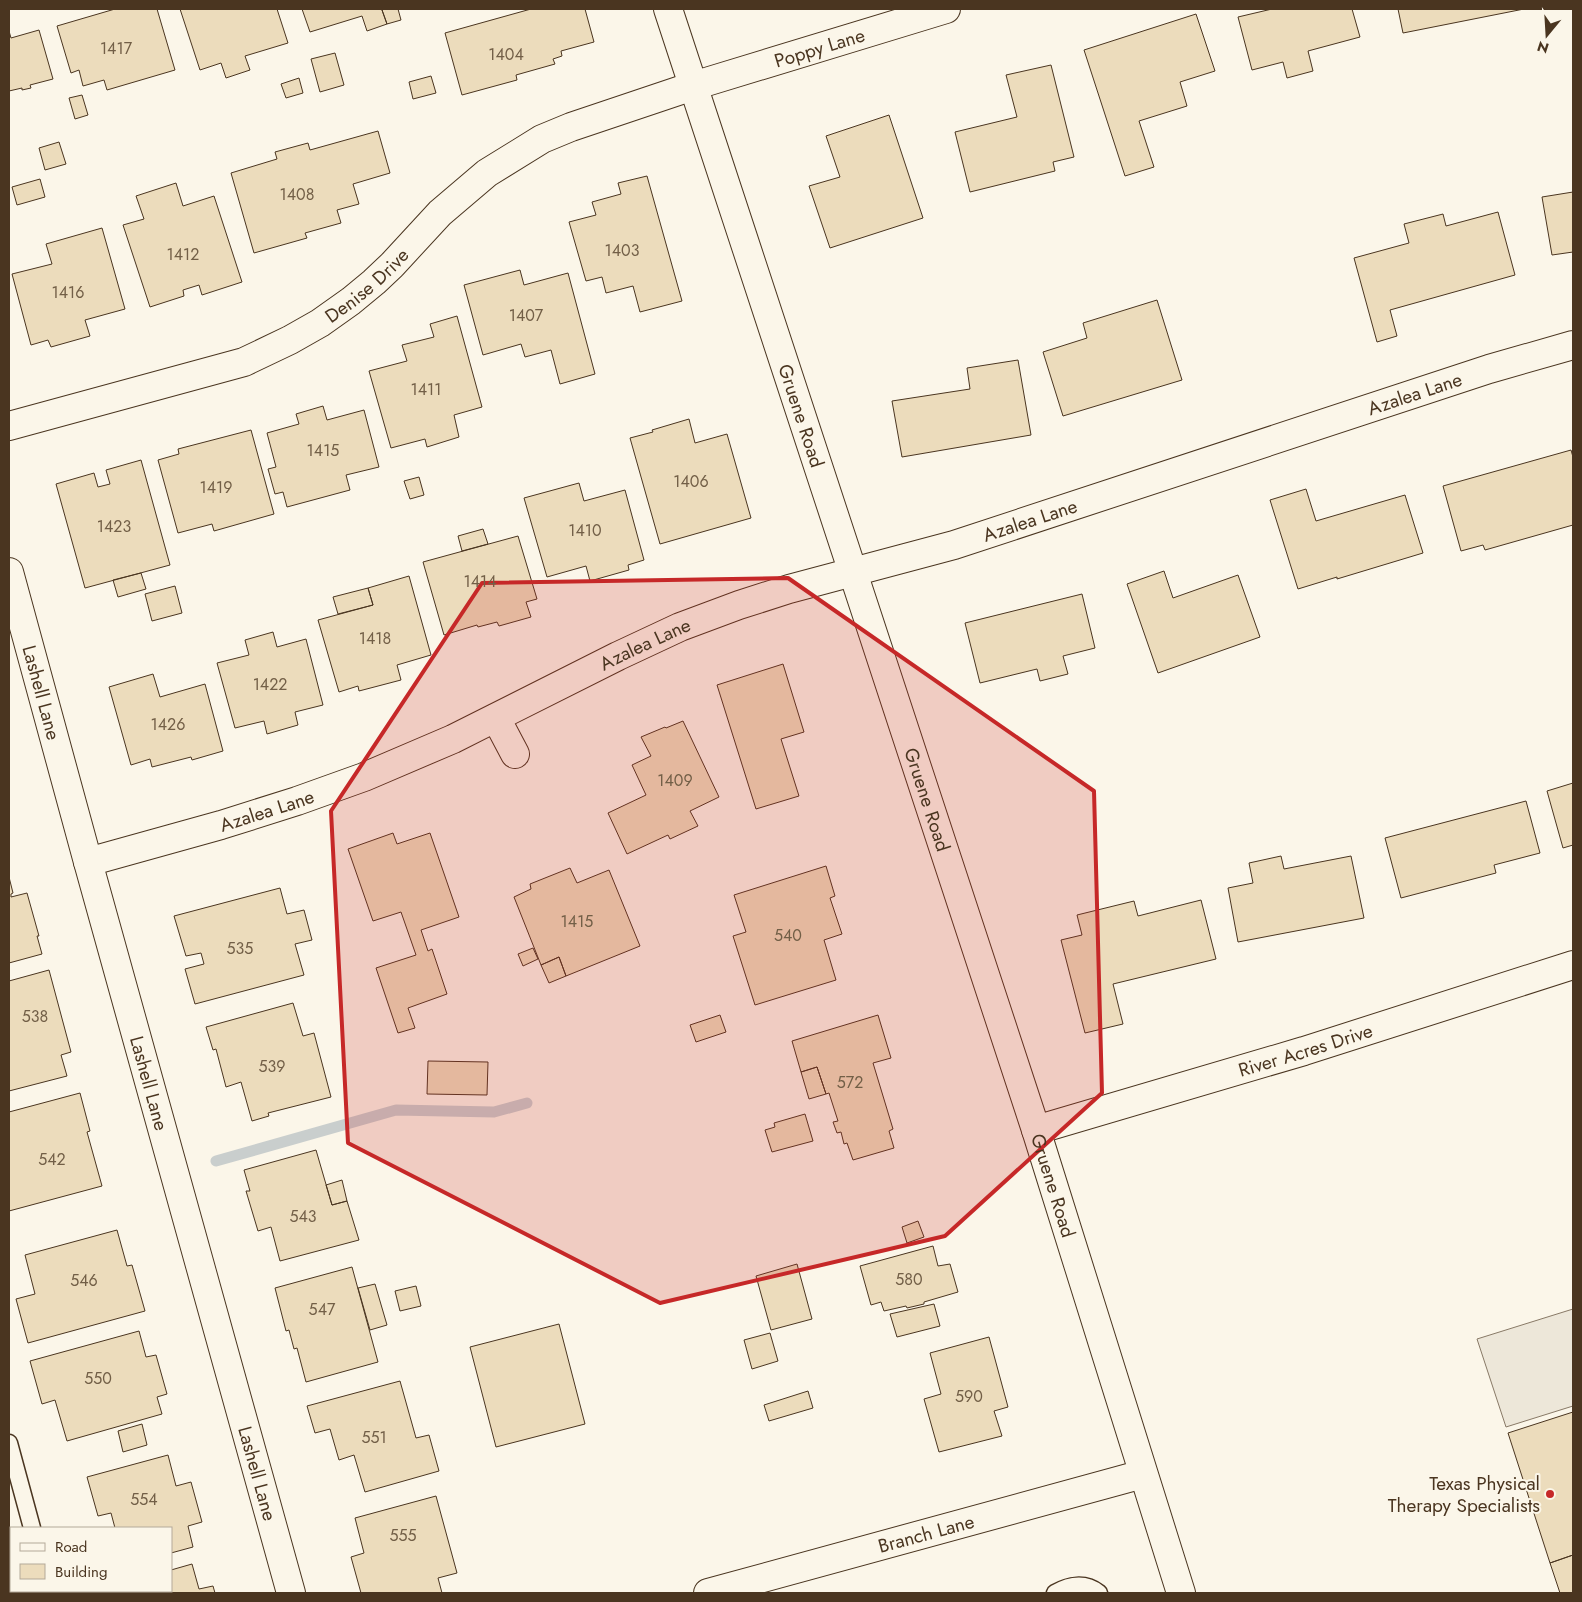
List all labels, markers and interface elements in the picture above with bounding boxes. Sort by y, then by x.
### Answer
north arrow [1522,10,1572,60]
street label: Poppy Lane [771,21,868,74]
text: N [1535,36,1551,59]
house number: 1417 [100,37,133,60]
house number: 1404 [488,43,524,66]
house number: 1408 [280,183,314,206]
house number: 1403 [605,239,640,262]
street label: Denise Drive [319,242,415,329]
house number: 1412 [167,243,199,266]
house number: 1416 [52,281,84,304]
house number: 1407 [509,304,544,327]
street label: Gruene Road [772,360,831,471]
street label: Azalea Lane [1364,365,1466,422]
house number: 1411 [411,378,441,401]
house number: 1415 [307,439,339,462]
house number: 1406 [673,470,709,493]
house number: 1419 [200,476,232,499]
street label: Azalea Lane [979,492,1081,548]
house number: 1423 [97,515,131,538]
house number: 1410 [568,519,602,542]
house number: 1414 [463,570,497,593]
street label: Azalea Lane [595,611,694,677]
house number: 1418 [359,627,391,650]
street label: Lashell Lane [16,642,68,743]
house number: 1422 [253,673,287,696]
house number: 1426 [151,713,185,736]
street label: Gruene Road [898,744,957,855]
house number: 1409 [657,769,693,792]
street label: Azalea Lane [216,782,318,838]
house number: 1415 [561,910,593,933]
house number: 540 [774,924,802,947]
house number: 535 [227,937,253,960]
house number: 538 [22,1005,48,1028]
street label: River Acres Drive [1235,1016,1376,1083]
street label: Lashell Lane [123,1033,175,1134]
house number: 539 [259,1055,285,1078]
house number: 572 [837,1071,863,1094]
street label: Gruene Road [1024,1130,1082,1241]
house number: 542 [38,1148,66,1171]
house number: 543 [289,1205,317,1228]
house number: 580 [895,1268,923,1291]
house number: 546 [70,1269,98,1292]
house number: 547 [309,1298,336,1321]
house number: 550 [84,1367,112,1390]
house number: 590 [955,1385,983,1408]
street label: Lashell Lane [232,1423,284,1524]
house number: 551 [361,1426,387,1449]
place label: Texas Physical Therapy Specialists [1388,1470,1540,1519]
house number: 554 [130,1488,158,1511]
marker: Texas Physical Therapy Specialists [1544,1488,1556,1500]
street label: Branch Lane [875,1507,977,1559]
house number: 555 [389,1524,417,1547]
legend [10,1527,172,1592]
text: Road [55,1536,87,1558]
text: Building [55,1561,107,1583]

